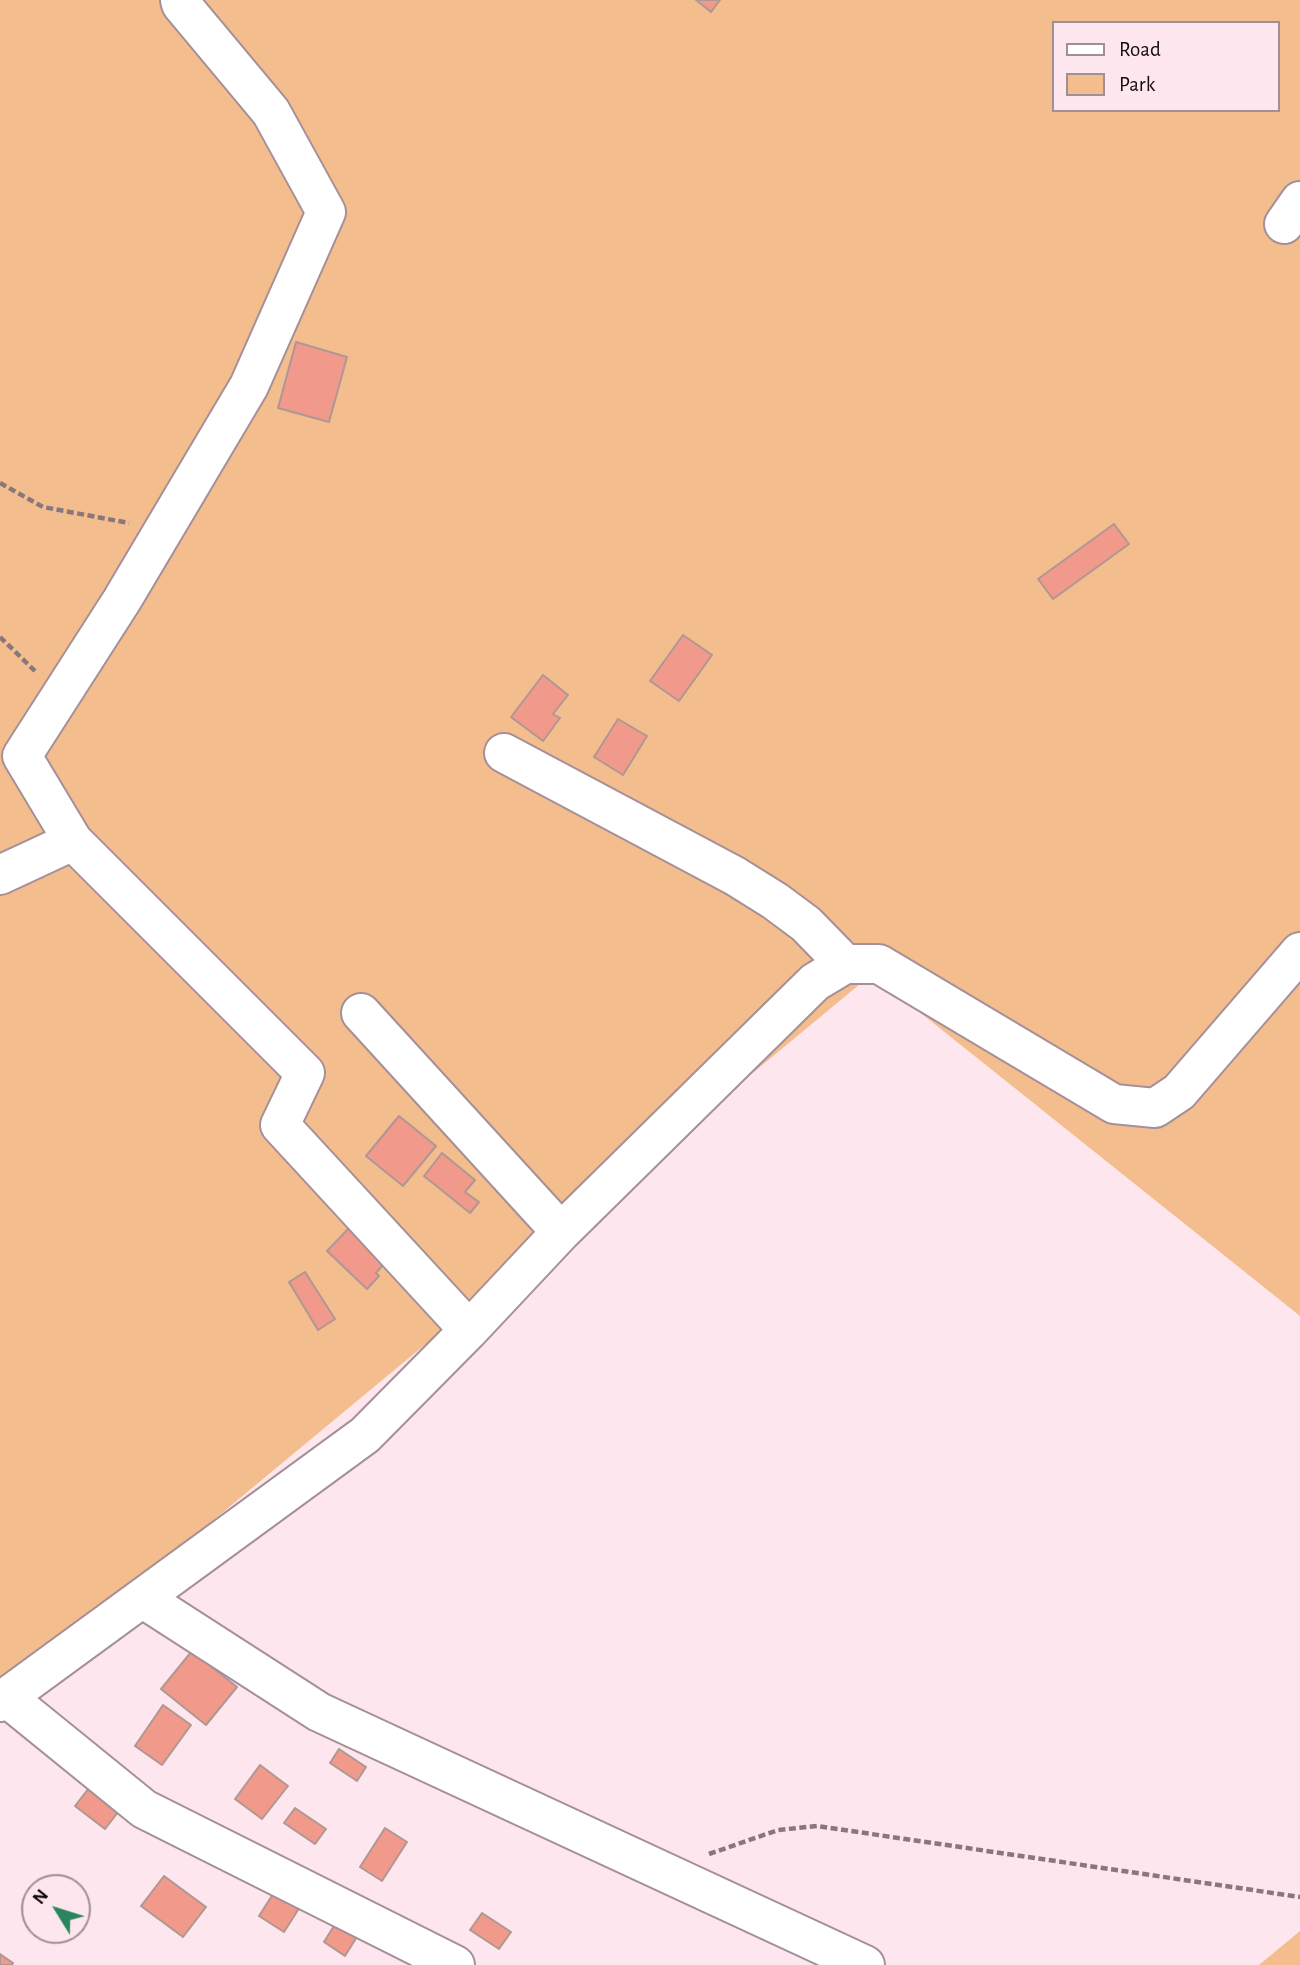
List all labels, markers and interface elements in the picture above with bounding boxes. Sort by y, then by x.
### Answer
legend [1052,21,1279,112]
text: Road [1119,39,1161,60]
text: Park [1119,74,1155,95]
north arrow [21,1874,91,1944]
text: N [29,1886,52,1908]

